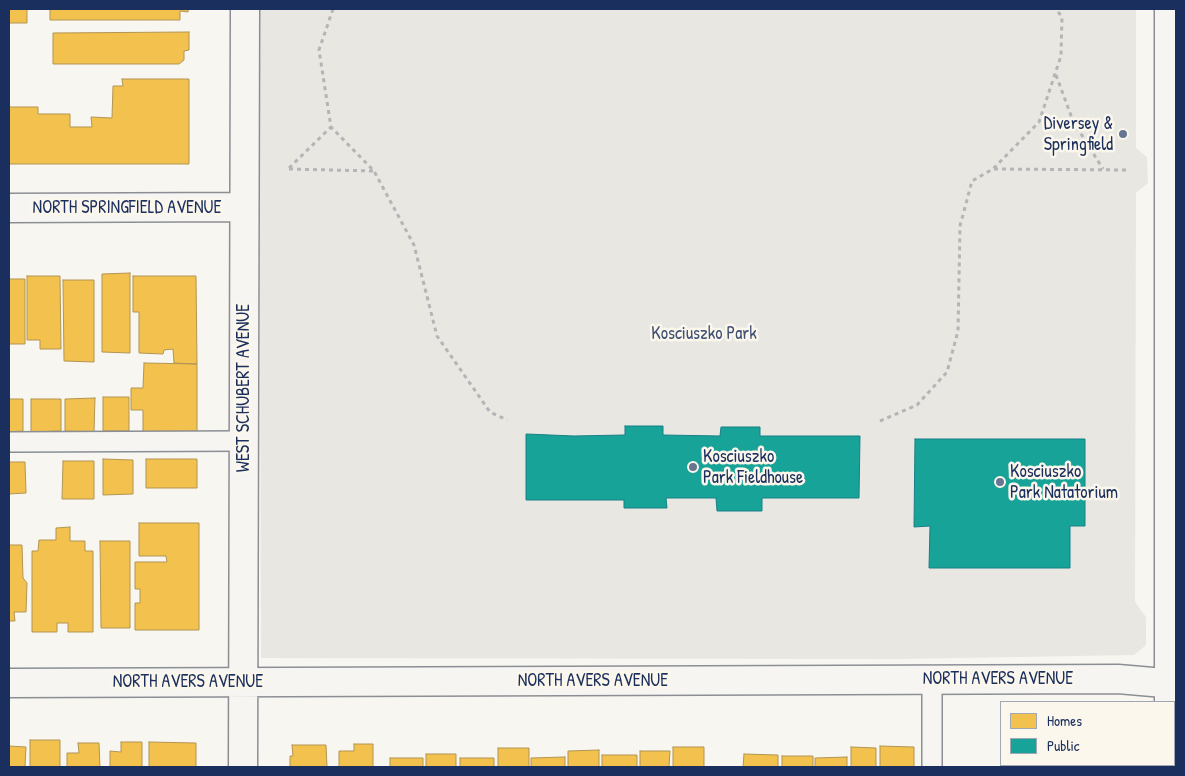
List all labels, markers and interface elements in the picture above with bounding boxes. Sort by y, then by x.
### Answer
place label: Diversey & Springfield [1044,113,1113,156]
marker: Diversey & Springfield [1117,128,1129,140]
street label: NORTH SPRINGFIELD AVENUE [33,197,221,219]
street label: WEST SCHUBERT AVENUE [233,304,255,472]
park label: Kosciuszko Park [651,323,757,345]
place label: Kosciuszko Park Fieldhouse [703,446,803,488]
marker: Kosciuszko Park Fieldhouse [687,461,699,473]
place label: Kosciuszko Park Natatorium [1010,461,1118,504]
marker: Kosciuszko Park Natatorium [994,476,1006,488]
street label: NORTH AVERS AVENUE [923,668,1073,690]
street label: NORTH AVERS AVENUE [518,670,668,692]
street label: NORTH AVERS AVENUE [113,671,263,693]
legend [1000,701,1175,766]
text: Homes [1047,710,1082,731]
text: Public [1047,735,1080,756]

